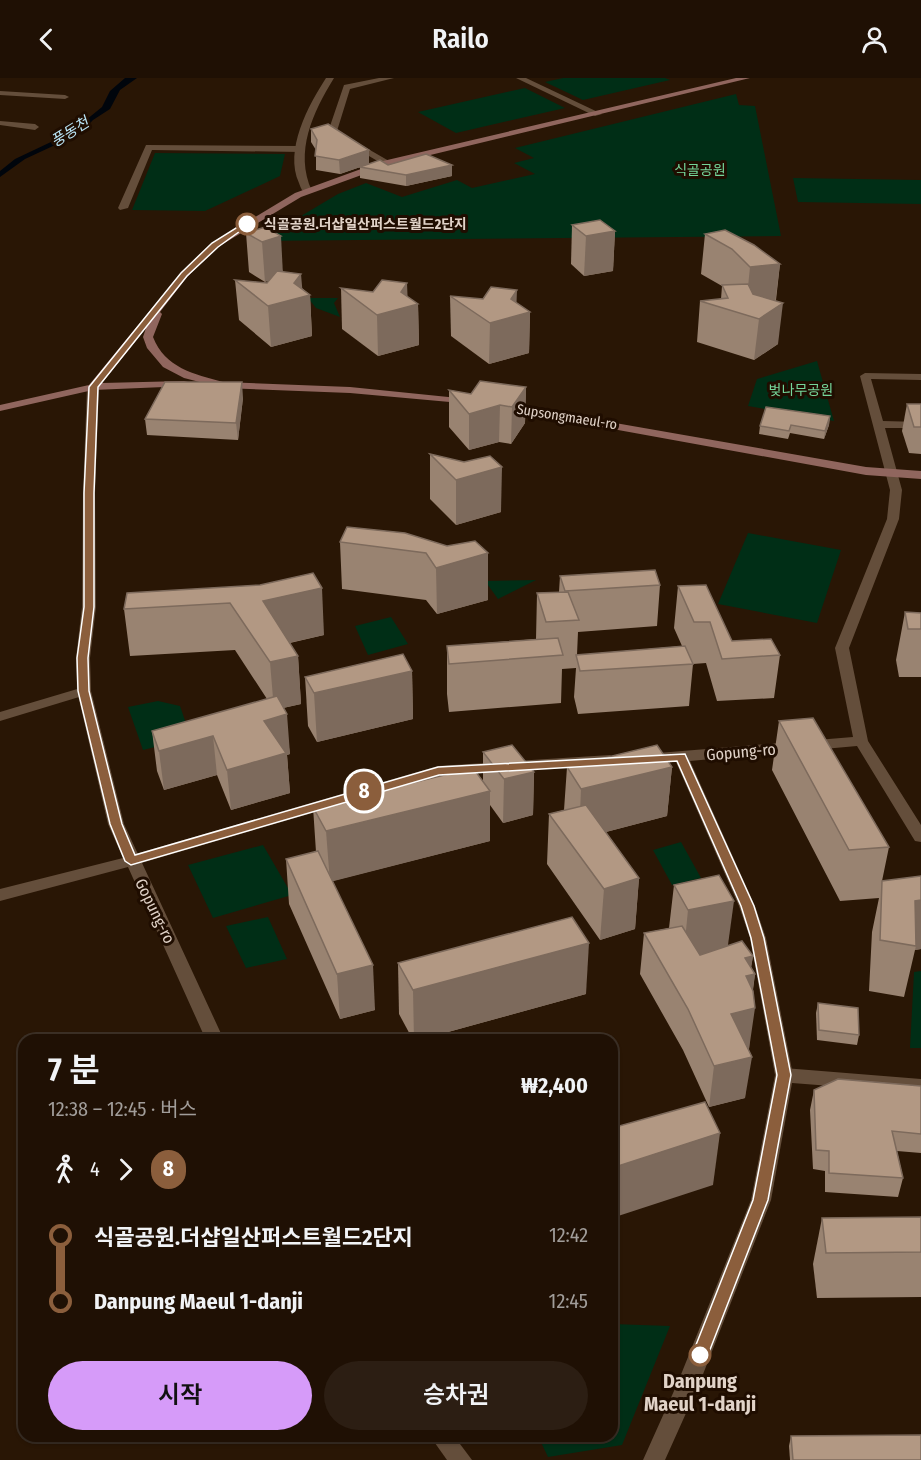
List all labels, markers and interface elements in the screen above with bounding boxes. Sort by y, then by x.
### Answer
icon: back [30,23,63,56]
text: Railo [432,23,489,55]
icon: person [858,23,891,56]
water label: 풍동천 [48,112,94,151]
park label: 식골공원 [674,162,726,179]
marker: 식골공원.더샵일산퍼스트월드2단지 [236,213,258,235]
place label: 식골공원.더샵일산퍼스트월드2단지 [264,216,467,233]
park label: 벚나무공원 [769,382,833,399]
street label: Supsongmaeul-ro [516,401,618,433]
street label: Gopung-ro [705,739,777,765]
line badge: 8 [344,772,383,810]
text: 8 [358,778,370,804]
street label: Gopung-ro [131,876,179,946]
text: 7 분 [48,1050,99,1090]
text: ₩2,400 [521,1072,588,1099]
text: 12:38 – 12:45 · 버스 [48,1097,197,1121]
icon: walk [48,1153,81,1186]
icon: forward [109,1153,142,1186]
text: 8 [163,1156,174,1182]
text: 4 [90,1157,100,1181]
text: 12:42 [549,1223,588,1247]
text: 식골공원.더샵일산퍼스트월드2단지 [94,1224,413,1251]
text: Danpung Maeul 1-danji [94,1288,303,1315]
text: 12:45 [549,1289,588,1313]
marker: Danpung Maeul 1-danji [689,1344,711,1366]
button: 시작 [48,1361,312,1430]
button: 승차권 [324,1361,588,1430]
place label: Danpung Maeul 1-danji [644,1369,756,1416]

